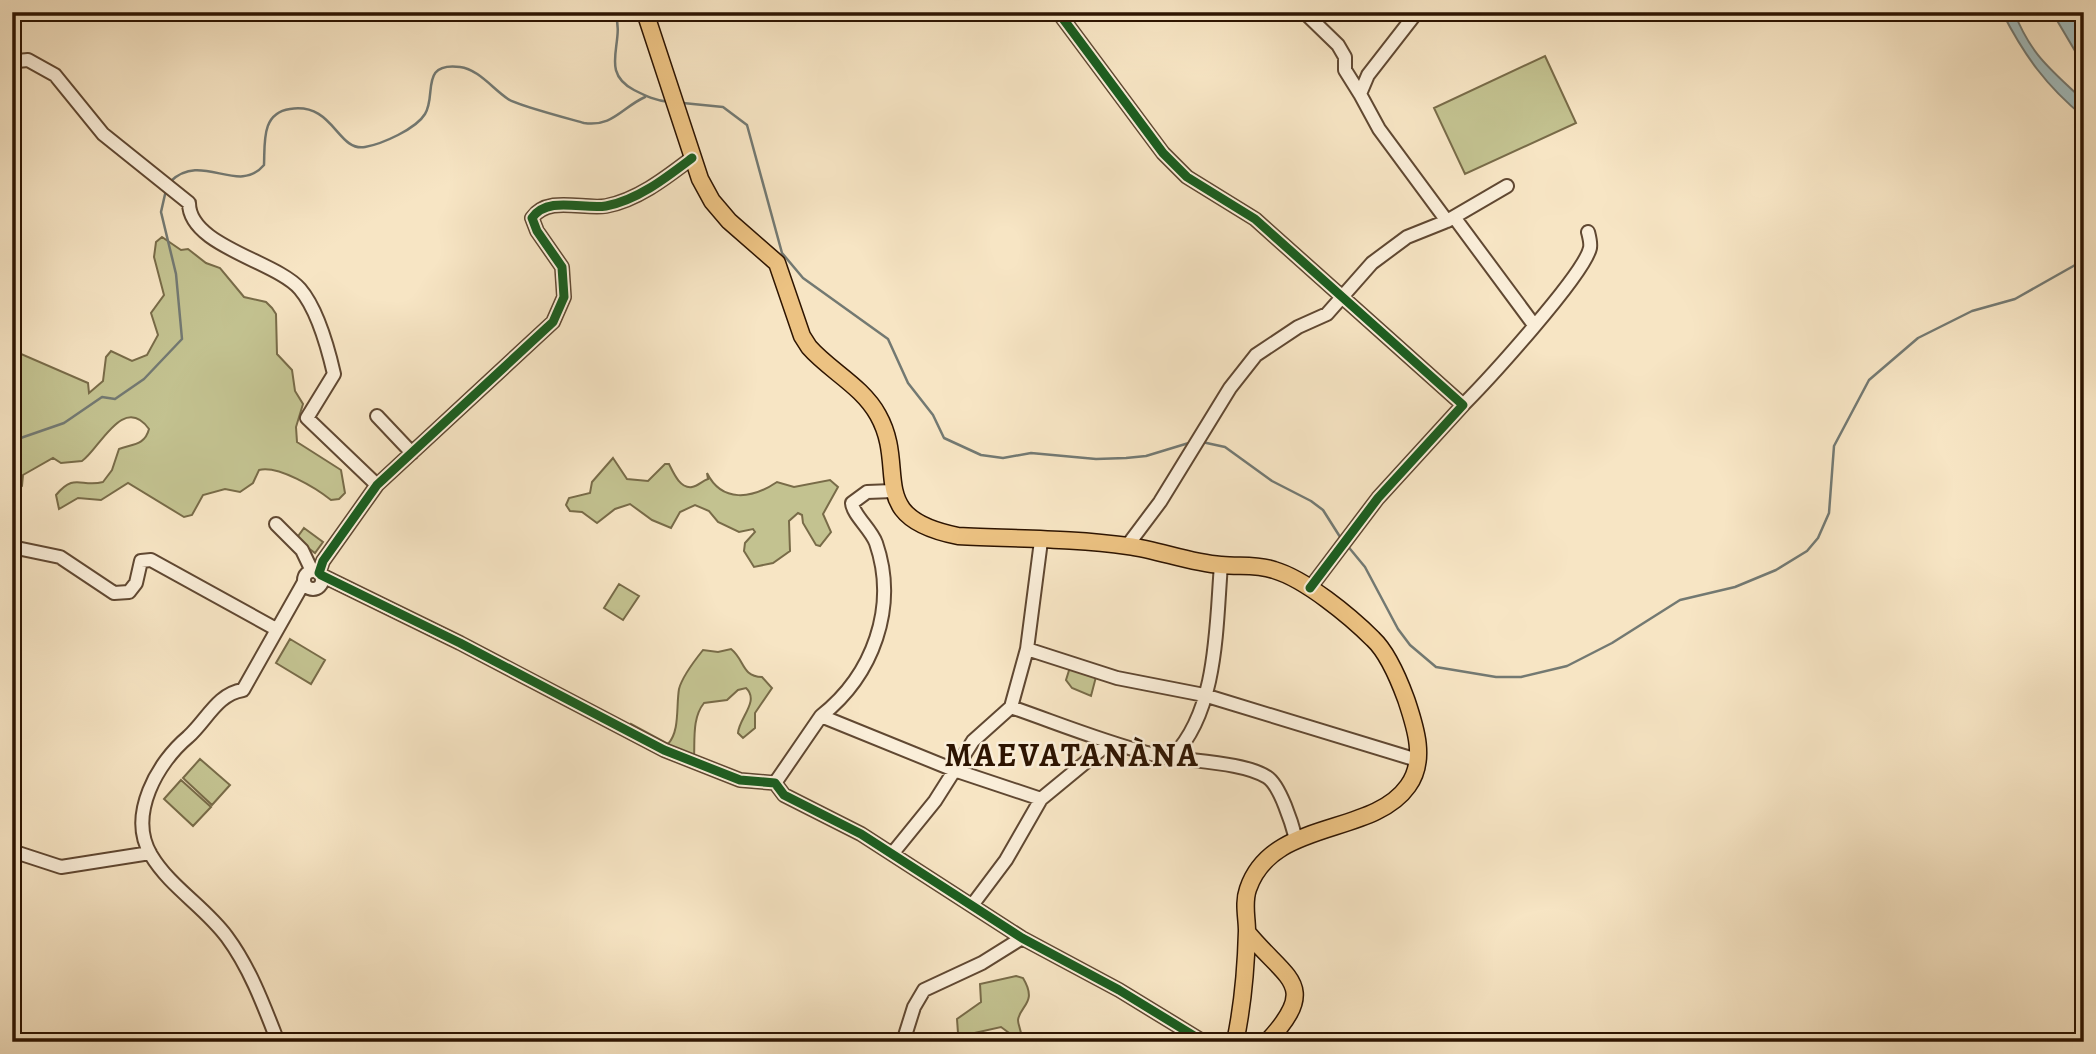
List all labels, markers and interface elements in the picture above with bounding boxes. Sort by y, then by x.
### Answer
district label: MAEVATANÀNA [944,732,1200,777]

